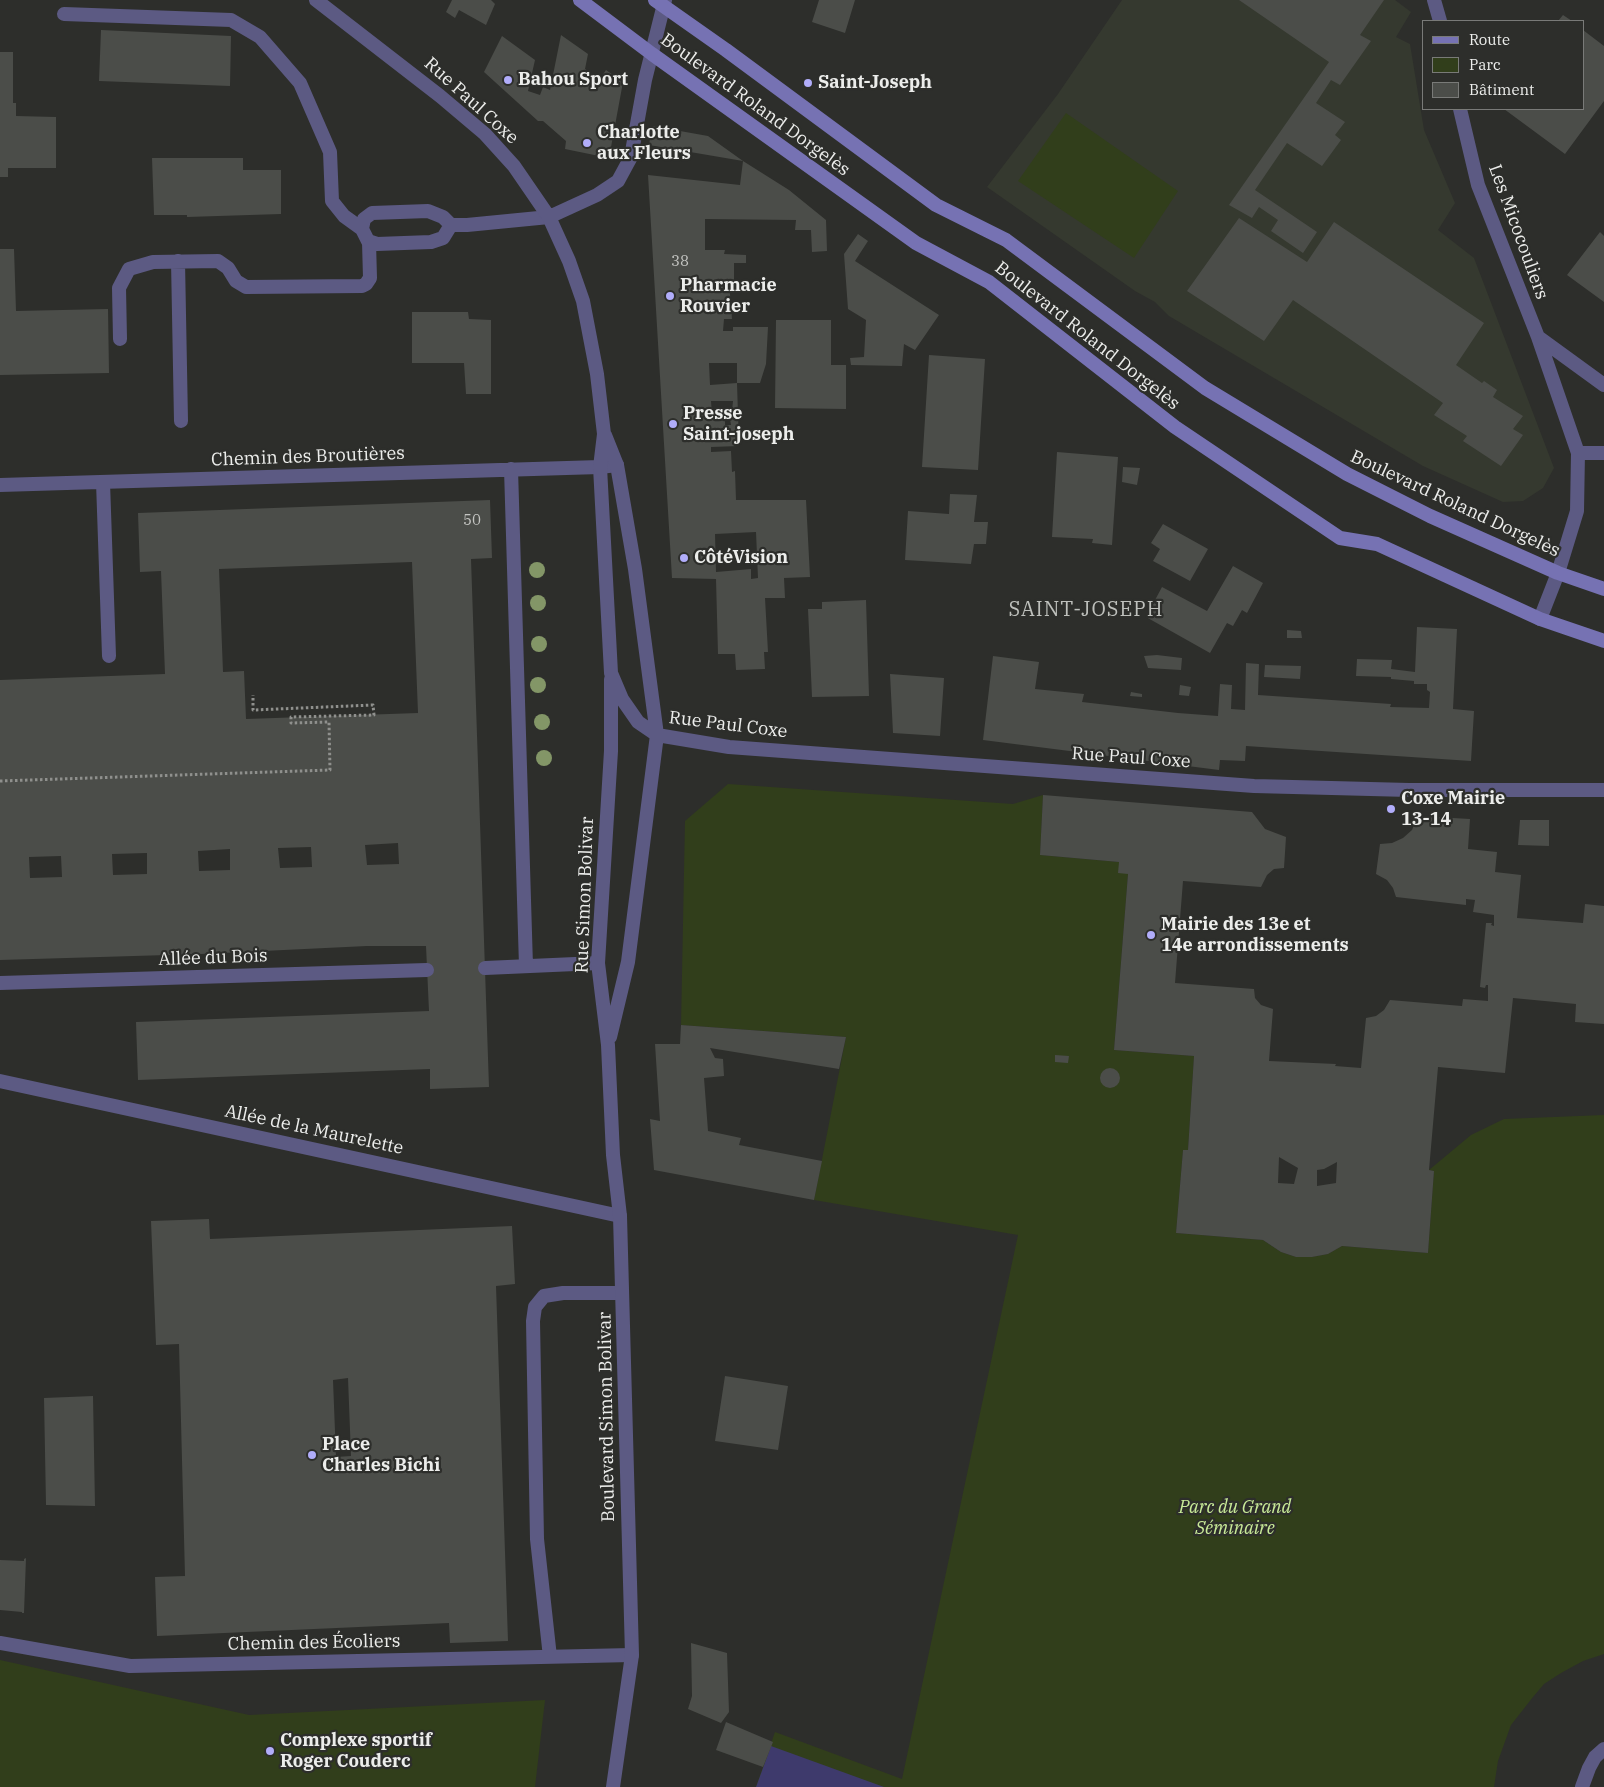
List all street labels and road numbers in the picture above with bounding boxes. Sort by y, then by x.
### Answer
street label: Boulevard Roland Dorgelès [656,29,854,181]
street label: Rue Paul Coxe [419,53,523,149]
street label: Les Micocouliers [1484,162,1552,302]
street label: Boulevard Roland Dorgelès [990,257,1184,415]
street label: Chemin des Broutières [211,443,405,471]
street label: Boulevard Roland Dorgelès [1347,446,1563,562]
street label: Rue Paul Coxe [668,707,788,743]
street label: Rue Paul Coxe [1071,743,1191,773]
street label: Rue Simon Bolivar [571,816,599,974]
street label: Allée du Bois [158,945,268,971]
street label: Allée de la Maurelette [223,1101,405,1159]
street label: Boulevard Simon Bolivar [594,1312,620,1522]
street label: Chemin des Écoliers [227,1631,401,1655]

